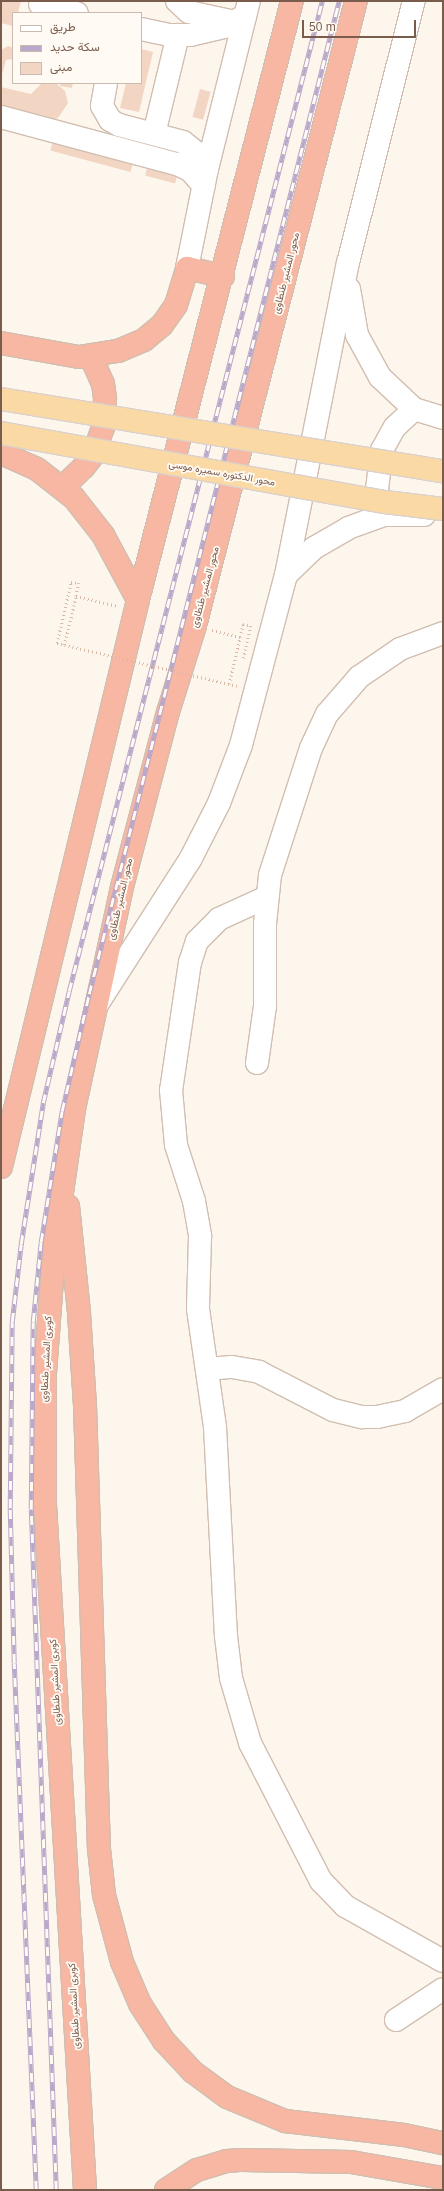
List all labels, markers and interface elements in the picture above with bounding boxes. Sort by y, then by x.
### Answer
legend [12,12,142,84]
scale bar [304,12,418,38]
text: طريق [50,20,75,34]
text: 50 m [309,20,336,34]
text: سكة حديد [50,40,100,54]
text: مبنى [50,60,72,74]
street label: محور المشير طنطاوى [270,231,302,315]
street label: محور الدكتوره سميره موسى [168,458,276,488]
street label: محور المشير طنطاوى [188,545,222,629]
street label: محور المشير طنطاوى [105,857,135,941]
street label: كوبرى المشير طنطاوى [38,1316,54,1402]
street label: كوبرى المشير طنطاوى [47,1639,63,1725]
street label: كوبرى المشير طنطاوى [66,1963,82,2049]

